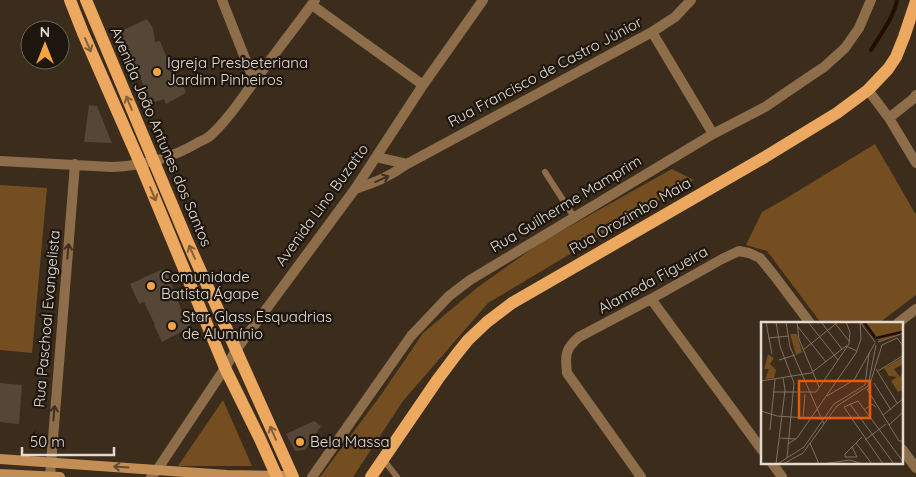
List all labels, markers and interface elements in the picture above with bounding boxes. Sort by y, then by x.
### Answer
street label: Rua Francisco de Castro Júnior [444,12,645,131]
north arrow [20,20,70,70]
text: N [40,23,50,41]
street label: Avenida João Antunes dos Santos [107,24,216,249]
one-way arrow [84,37,94,52]
place label: Igreja Presbeteriana Jardim Pinheiros [167,53,308,89]
marker: Igreja Presbeteriana Jardim Pinheiros [151,66,163,78]
one-way arrow [123,96,133,111]
street label: Avenida Lino Buzatto [271,140,372,270]
street label: Rua Guilherme Mamprim [487,151,645,256]
one-way arrow [374,173,389,183]
street label: Rua Orozimbo Maia [565,173,694,258]
one-way arrow [149,186,159,201]
street label: Rua Paschoal Evangelista [29,229,64,408]
street label: Alameda Figueira [595,242,711,318]
one-way arrow [63,244,73,260]
one-way arrow [187,245,197,260]
place label: Comunidade Batista Ágape [161,267,259,303]
marker: Comunidade Batista Ágape [145,280,157,292]
place label: Star Glass Esquadrias de Alumínio [182,307,332,343]
marker: Star Glass Esquadrias de Alumínio [166,320,178,332]
inset map [761,322,904,464]
one-way arrow [49,406,59,422]
scale bar [22,424,115,456]
one-way arrow [268,426,277,441]
text: 50 m [30,432,65,451]
place label: Bela Massa [310,432,390,451]
marker: Bela Massa [294,436,306,448]
one-way arrow [114,462,130,472]

